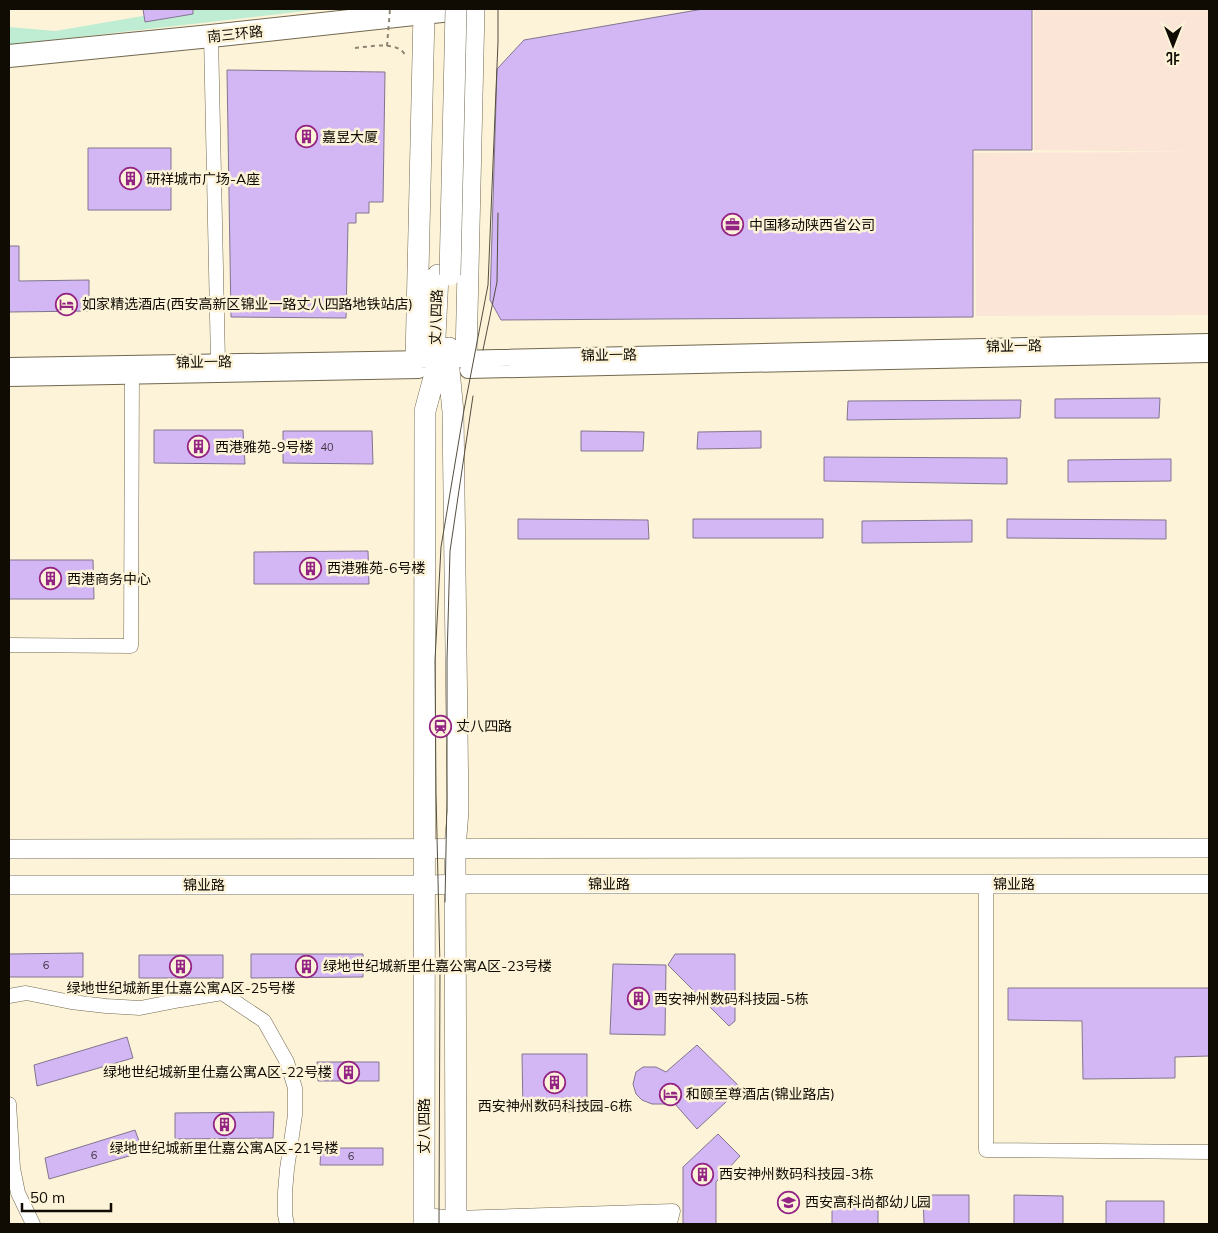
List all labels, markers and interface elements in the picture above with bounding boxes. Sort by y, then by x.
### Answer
north arrow [1148,20,1198,70]
street label: 南三环路 [206,22,264,46]
text: 北 [1166,49,1180,67]
building icon: 嘉昱大厦 [294,125,318,149]
place label: 嘉昱大厦 [322,128,378,146]
building icon: 研祥城市广场-A座 [118,167,142,191]
place label: 研祥城市广场-A座 [146,170,260,188]
office icon: 中国移动陕西省公司 [721,213,745,237]
place label: 中国移动陕西省公司 [749,216,875,234]
street label: 丈八四路 [426,289,446,345]
hotel icon: 如家精选酒店(西安高新区锦业一路丈八四路地铁站店) [54,292,78,316]
place label: 如家精选酒店(西安高新区锦业一路丈八四路地铁站店) [82,295,413,313]
street label: 锦业一路 [986,337,1042,355]
street label: 锦业一路 [581,346,637,364]
street label: 锦业一路 [176,353,232,371]
building icon: 西港雅苑-9号楼 [187,435,211,459]
place label: 西港雅苑-9号楼 [215,438,313,456]
house number: 40 [320,440,334,454]
building icon: 西港雅苑-6号楼 [299,556,323,580]
place label: 西港雅苑-6号楼 [327,559,425,577]
building icon: 西港商务中心 [39,567,63,591]
place label: 西港商务中心 [67,570,151,588]
station icon: 丈八四路 [428,714,452,738]
place label: 丈八四路 [456,717,512,735]
street label: 锦业路 [588,875,630,893]
street label: 锦业路 [993,875,1035,893]
street label: 锦业路 [183,876,225,894]
building icon: 绿地世纪城新里仕嘉公寓A区-25号楼 [169,954,193,978]
building icon: 绿地世纪城新里仕嘉公寓A区-23号楼 [295,954,319,978]
place label: 绿地世纪城新里仕嘉公寓A区-23号楼 [323,957,552,975]
house number: 6 [43,958,50,972]
place label: 绿地世纪城新里仕嘉公寓A区-25号楼 [66,979,296,997]
building icon: 西安神州数码科技园-5栋 [626,987,650,1011]
place label: 西安神州数码科技园-5栋 [654,990,808,1008]
building icon: 绿地世纪城新里仕嘉公寓A区-22号楼 [336,1060,360,1084]
place label: 绿地世纪城新里仕嘉公寓A区-22号楼 [103,1063,332,1081]
building icon: 西安神州数码科技园-6栋 [543,1071,567,1095]
hotel icon: 和颐至尊酒店(锦业路店) [658,1082,682,1106]
place label: 和颐至尊酒店(锦业路店) [686,1085,835,1103]
place label: 西安神州数码科技园-6栋 [478,1097,632,1115]
street label: 丈八四路 [415,1098,433,1154]
building icon: 绿地世纪城新里仕嘉公寓A区-21号楼 [212,1113,236,1137]
place label: 绿地世纪城新里仕嘉公寓A区-21号楼 [109,1139,339,1157]
house number: 6 [91,1148,98,1162]
house number: 6 [348,1149,355,1163]
building icon: 西安神州数码科技园-3栋 [691,1162,715,1186]
place label: 西安神州数码科技园-3栋 [719,1165,873,1183]
scale bar [22,1180,111,1212]
text: 50 m [30,1188,65,1207]
school or university icon: 西安高科尚都幼儿园 [777,1190,801,1214]
place label: 西安高科尚都幼儿园 [805,1193,931,1211]

